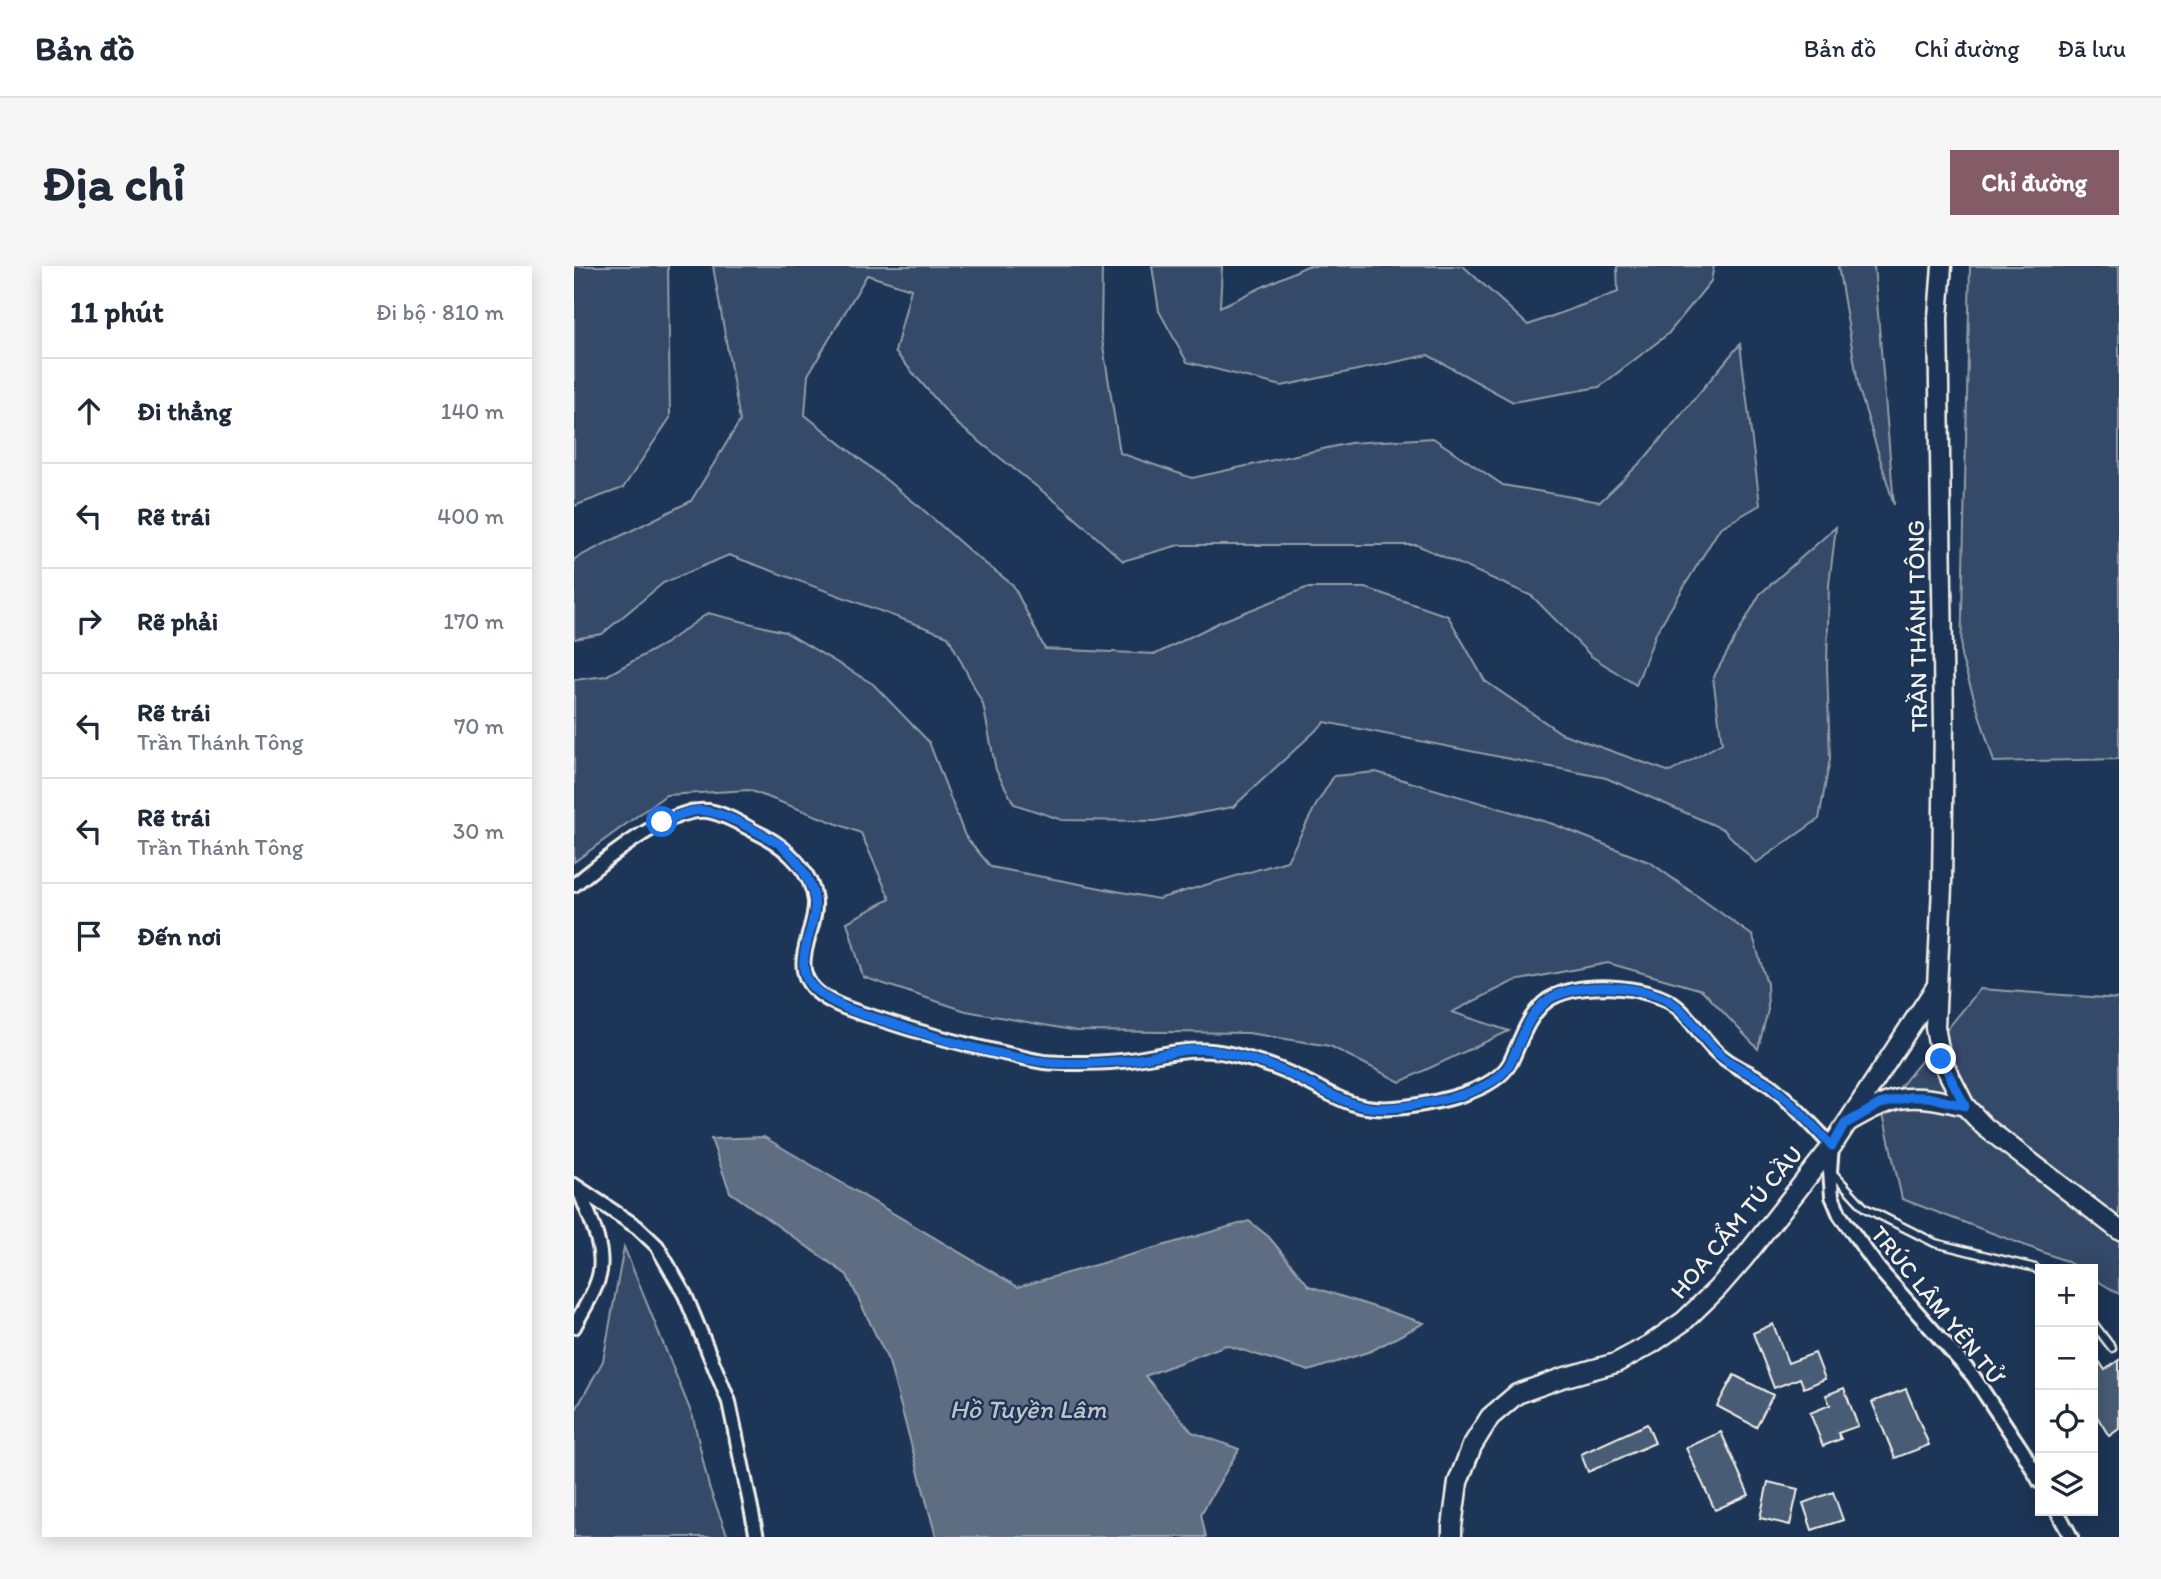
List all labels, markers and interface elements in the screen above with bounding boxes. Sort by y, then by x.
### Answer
text: Bản đồ [35,29,135,68]
text: Bản đồ [1804,34,1876,63]
text: Chỉ đường [1914,34,2020,63]
text: Đã lưu [2058,34,2126,63]
button: Chỉ đường [1950,150,2119,215]
text: Địa chỉ [42,153,185,212]
text: 11 phút [70,293,164,330]
text: Đi bộ · 810 m [376,298,504,326]
icon: ahead [70,392,108,430]
text: Đi thẳng [137,395,232,427]
text: 140 m [441,397,504,425]
icon: left [70,497,108,535]
text: Rẽ trái [137,500,211,532]
text: 400 m [437,502,504,530]
street label: TRẦN THÁNH TÔNG [1901,519,1933,733]
icon: right [70,602,108,640]
text: Rẽ phải [137,605,218,637]
text: 170 m [443,607,504,635]
text: Rẽ trái [137,696,211,728]
icon: left [70,707,108,745]
text: 70 m [454,712,504,740]
text: Trần Thánh Tông [137,728,304,756]
text: Rẽ trái [137,801,211,833]
route start [646,806,677,837]
icon: left [70,812,108,850]
text: 30 m [453,817,504,845]
text: Trần Thánh Tông [137,833,304,861]
icon: arrive [70,917,108,955]
text: Đến nơi [137,920,222,952]
route end [1925,1043,1956,1074]
street label: HOA CẨM TÚ CẦU [1662,1138,1808,1304]
street label: TRÚC LÂM YÊN TỬ [1865,1219,2012,1391]
map controls [2035,1264,2098,1516]
button: + [2035,1264,2098,1327]
button: − [2035,1327,2098,1390]
button: locate [2035,1390,2098,1453]
water label: Hồ Tuyền Lâm [950,1393,1106,1425]
button: layers [2035,1453,2098,1516]

